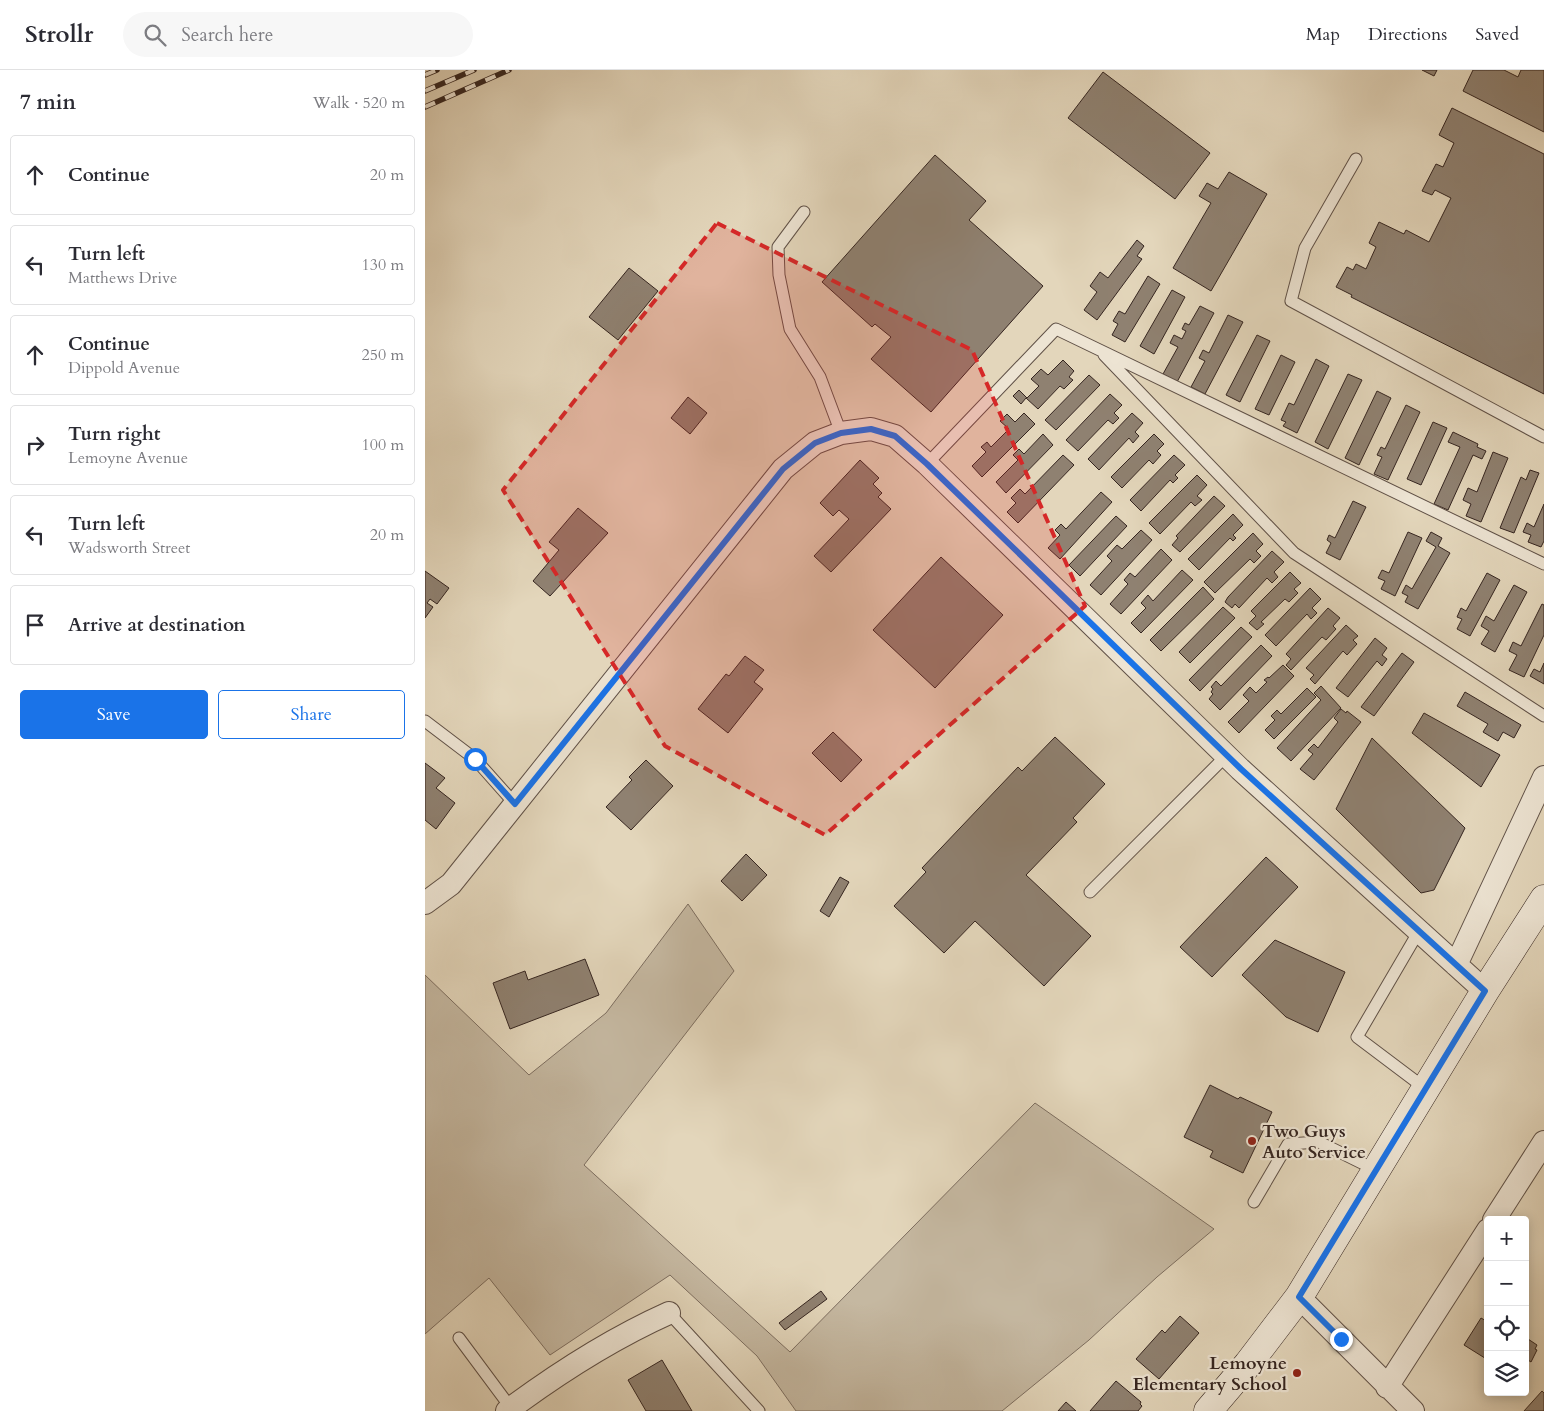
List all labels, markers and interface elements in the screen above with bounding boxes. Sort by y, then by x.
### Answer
search box [123,12,473,57]
text: Strollr [25,18,93,51]
icon: search [141,21,169,49]
text: Search here [181,22,273,48]
text: Map [1306,22,1340,47]
text: Directions [1368,22,1447,47]
text: Saved [1475,22,1519,47]
text: 7 min [20,88,76,117]
text: Walk · 520 m [313,92,405,114]
icon: ahead [21,161,49,189]
text: Continue [68,162,150,188]
text: 20 m [370,164,404,186]
text: Turn left [68,241,145,267]
icon: left [21,251,49,279]
text: 130 m [362,254,404,276]
text: Matthews Drive [68,267,177,289]
text: Continue [68,331,150,357]
icon: ahead [21,341,49,369]
text: 250 m [362,344,404,366]
text: Dippold Avenue [68,357,180,379]
text: Turn right [68,421,160,447]
icon: right [21,431,49,459]
text: 100 m [362,434,404,456]
text: Lemoyne Avenue [68,447,188,469]
text: Turn left [68,511,145,537]
icon: left [21,521,49,549]
text: 20 m [370,524,404,546]
text: Wadsworth Street [68,537,190,559]
icon: arrive [21,611,49,639]
text: Arrive at destination [68,612,245,638]
button: Save [20,690,208,739]
button: Share [218,690,405,739]
route start [464,748,487,771]
place label: Two Guys Auto Service [1262,1119,1366,1165]
marker: Two Guys Auto Service [1246,1135,1258,1147]
map controls [1484,1216,1529,1396]
button: + [1484,1216,1529,1261]
button: − [1484,1261,1529,1306]
button: locate [1484,1306,1529,1351]
route end [1330,1328,1353,1351]
place label: Lemoyne Elementary School [1133,1351,1287,1397]
button: layers [1484,1351,1529,1396]
marker: Lemoyne Elementary School [1291,1367,1303,1379]

